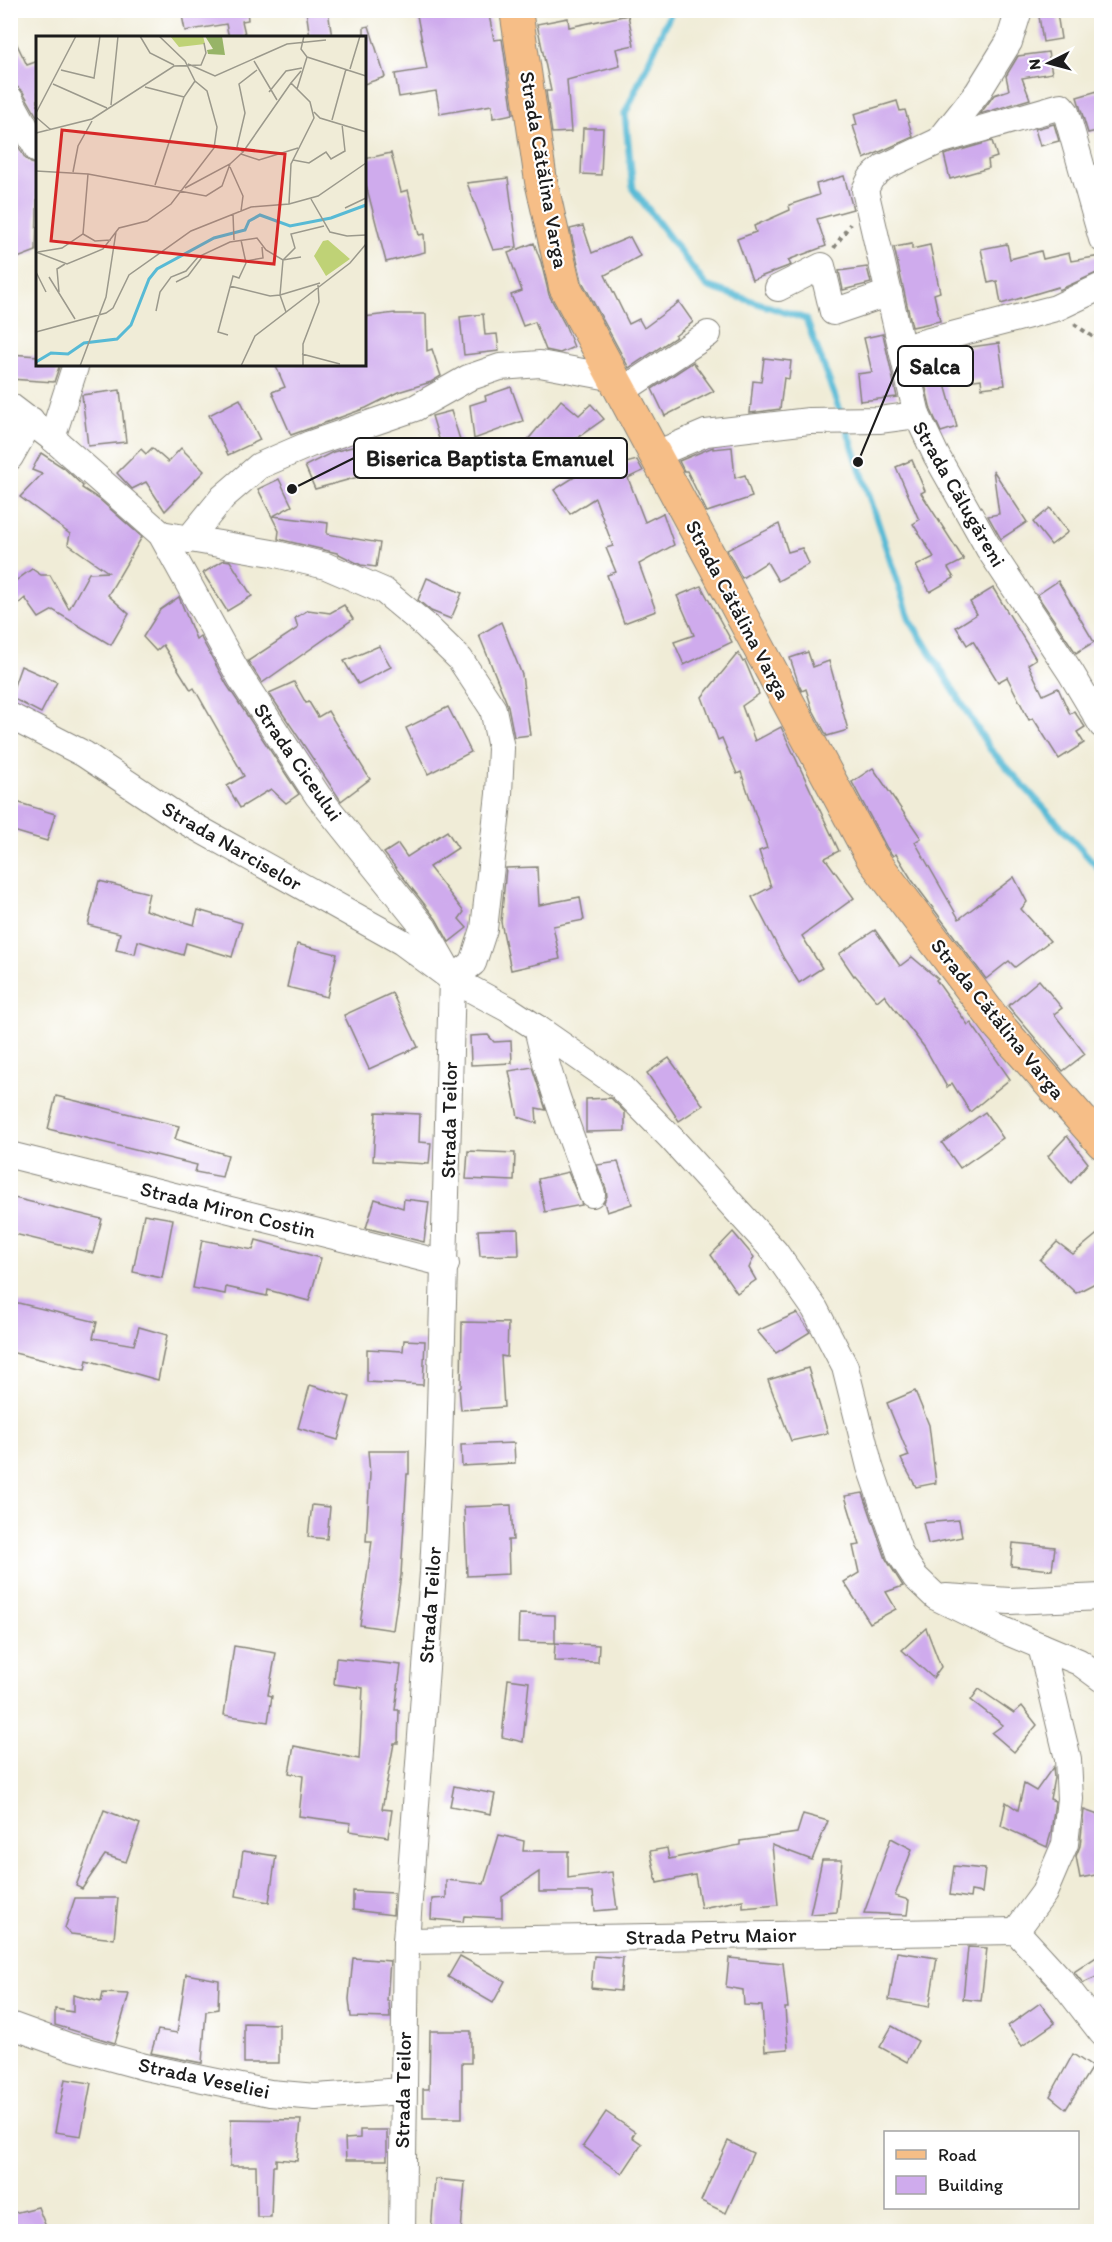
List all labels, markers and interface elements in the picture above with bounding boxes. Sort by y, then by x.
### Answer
north arrow [1019,33,1079,93]
inset map [36,36,366,366]
text: N [1025,58,1045,71]
street label: Strada Cătălina Varga [515,69,574,270]
callout: Salca [898,346,973,386]
text: Salca [910,353,961,380]
street label: Strada Călugăreni [908,416,1011,571]
callout: Biserica Baptista Emanuel [354,438,627,478]
text: Biserica Baptista Emanuel [366,445,615,472]
street label: Strada Cătălina Varga [681,516,796,704]
street label: Strada Ciceului [249,698,348,825]
street label: Strada Narciselor [158,795,307,896]
street label: Strada Cătălina Varga [926,933,1071,1104]
street label: Strada Teilor [435,1061,462,1179]
street label: Strada Miron Costin [138,1176,318,1243]
street label: Strada Teilor [413,1546,446,1664]
street label: Strada Petru Maior [625,1921,797,1949]
street label: Strada Teilor [389,2031,416,2149]
street label: Strada Veseliei [136,2051,272,2104]
legend [884,2131,1079,2209]
text: Road [938,2144,977,2166]
text: Building [938,2174,1004,2196]

